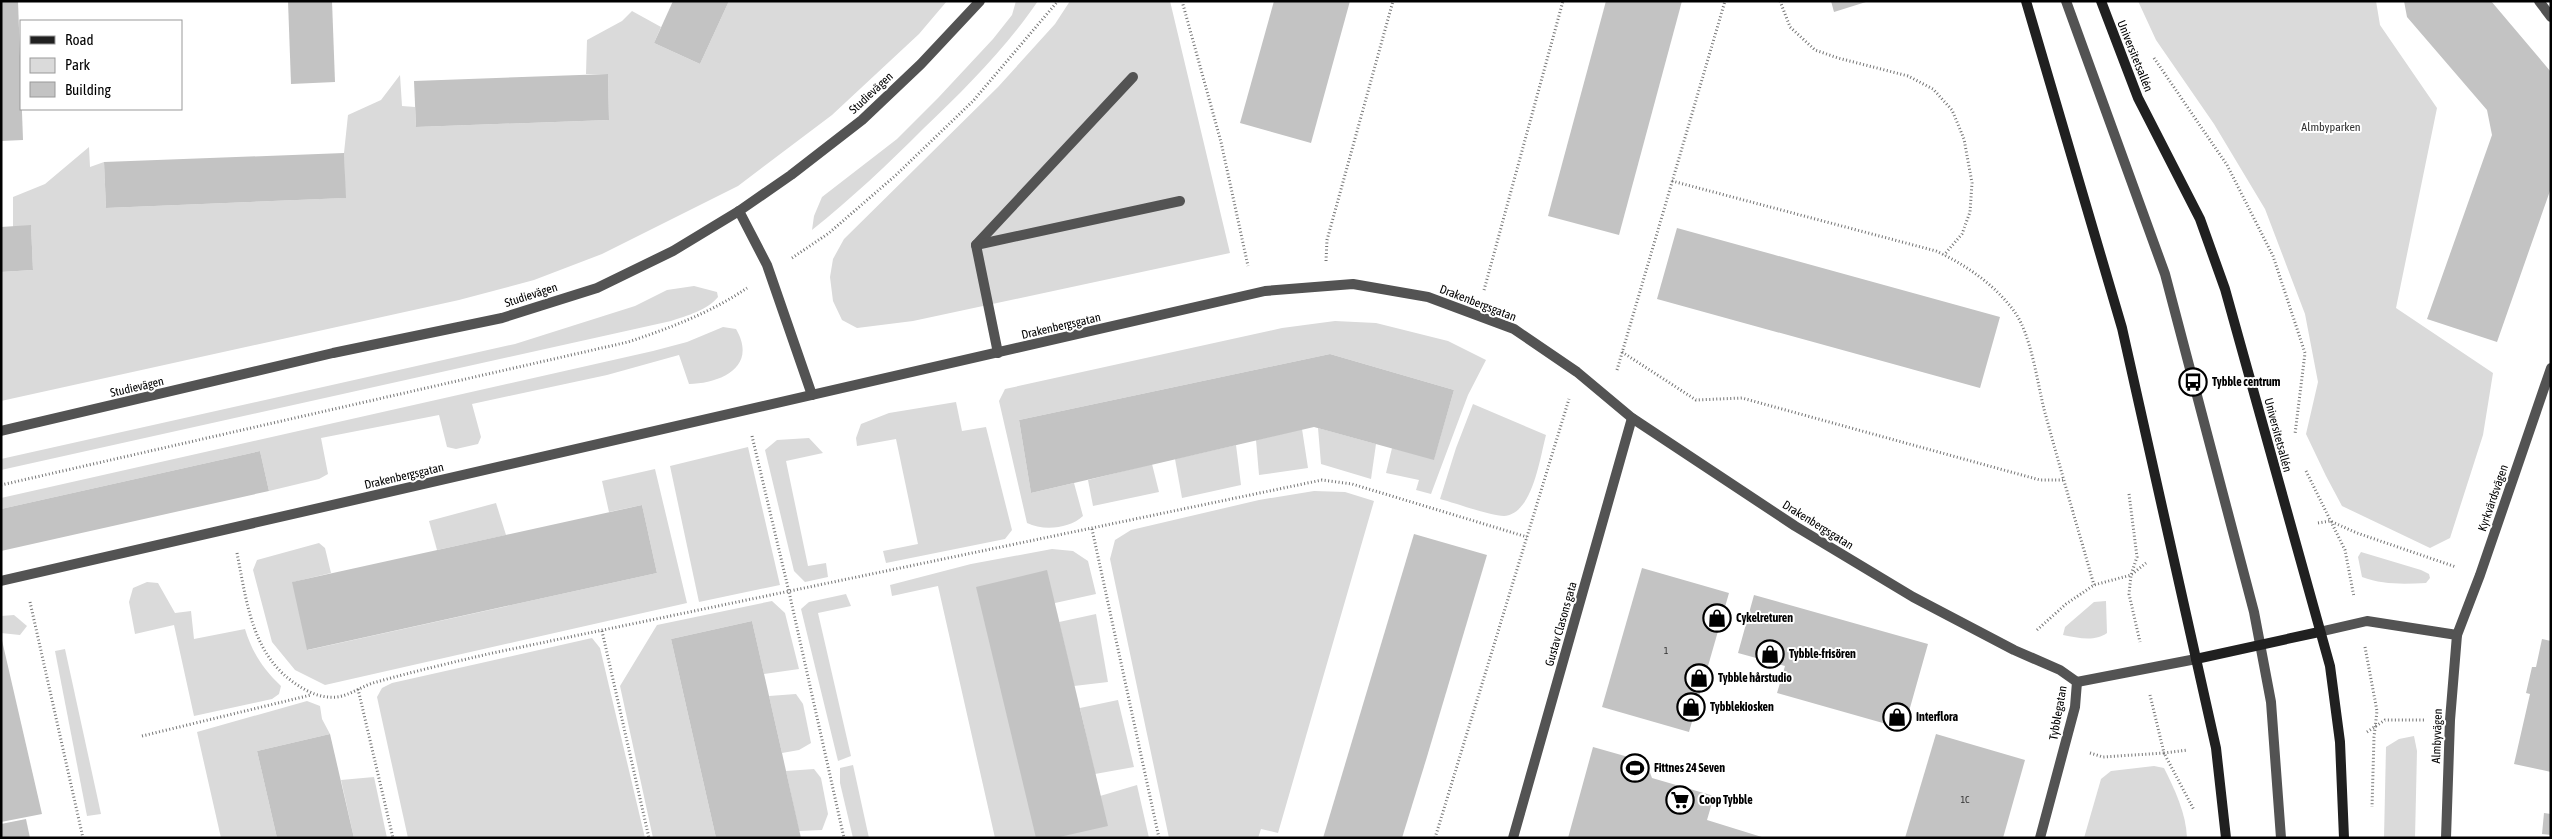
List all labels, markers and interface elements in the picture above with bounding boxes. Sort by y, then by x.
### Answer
street label: Universitetsallén [2114,18,2156,94]
legend [20,20,182,110]
text: Road [65,31,94,48]
text: Park [65,56,90,73]
street label: Studievägen [846,69,896,117]
text: Building [65,81,111,98]
park label: Almbyparken [2301,120,2361,134]
street label: Studievägen [503,280,559,310]
street label: Drakenbergsgatan [1438,282,1518,324]
street label: Drakenbergsgatan [1020,310,1102,342]
bus stop icon: Tybble centrum [2178,367,2208,397]
street label: Studievägen [109,374,165,400]
place label: Tybble centrum [2212,375,2281,389]
street label: Universitetsallén [2261,396,2295,474]
street label: Drakenbergsgatan [363,460,445,492]
street label: Kyrkvärdsvägen [2475,463,2511,533]
street label: Drakenbergsgatan [1780,498,1856,552]
street label: Gustav Clasons gata [1542,580,1580,668]
shop icon: Cykelreturen [1702,603,1732,633]
place label: Cykelreturen [1736,611,1793,625]
shop icon: Tybble-frisören [1755,639,1785,669]
house number: 1 [1664,645,1669,656]
place label: Tybble-frisören [1789,647,1856,661]
shop icon: Tybble hårstudio [1684,663,1714,693]
place label: Tybble hårstudio [1718,671,1792,685]
street label: Tybblegatan [2046,685,2070,741]
shop icon: Tybblekiosken [1676,692,1706,722]
place label: Tybblekiosken [1710,700,1774,714]
shop icon: Interflora [1882,702,1912,732]
street label: Almbyvägen [2429,708,2445,764]
place label: Interflora [1916,710,1958,724]
sports icon: Fittnes 24 Seven [1620,753,1650,783]
place label: Fittnes 24 Seven [1654,761,1725,775]
supermarket icon: Coop Tybble [1665,785,1695,815]
place label: Coop Tybble [1699,793,1753,807]
house number: 1C [1960,794,1970,805]

